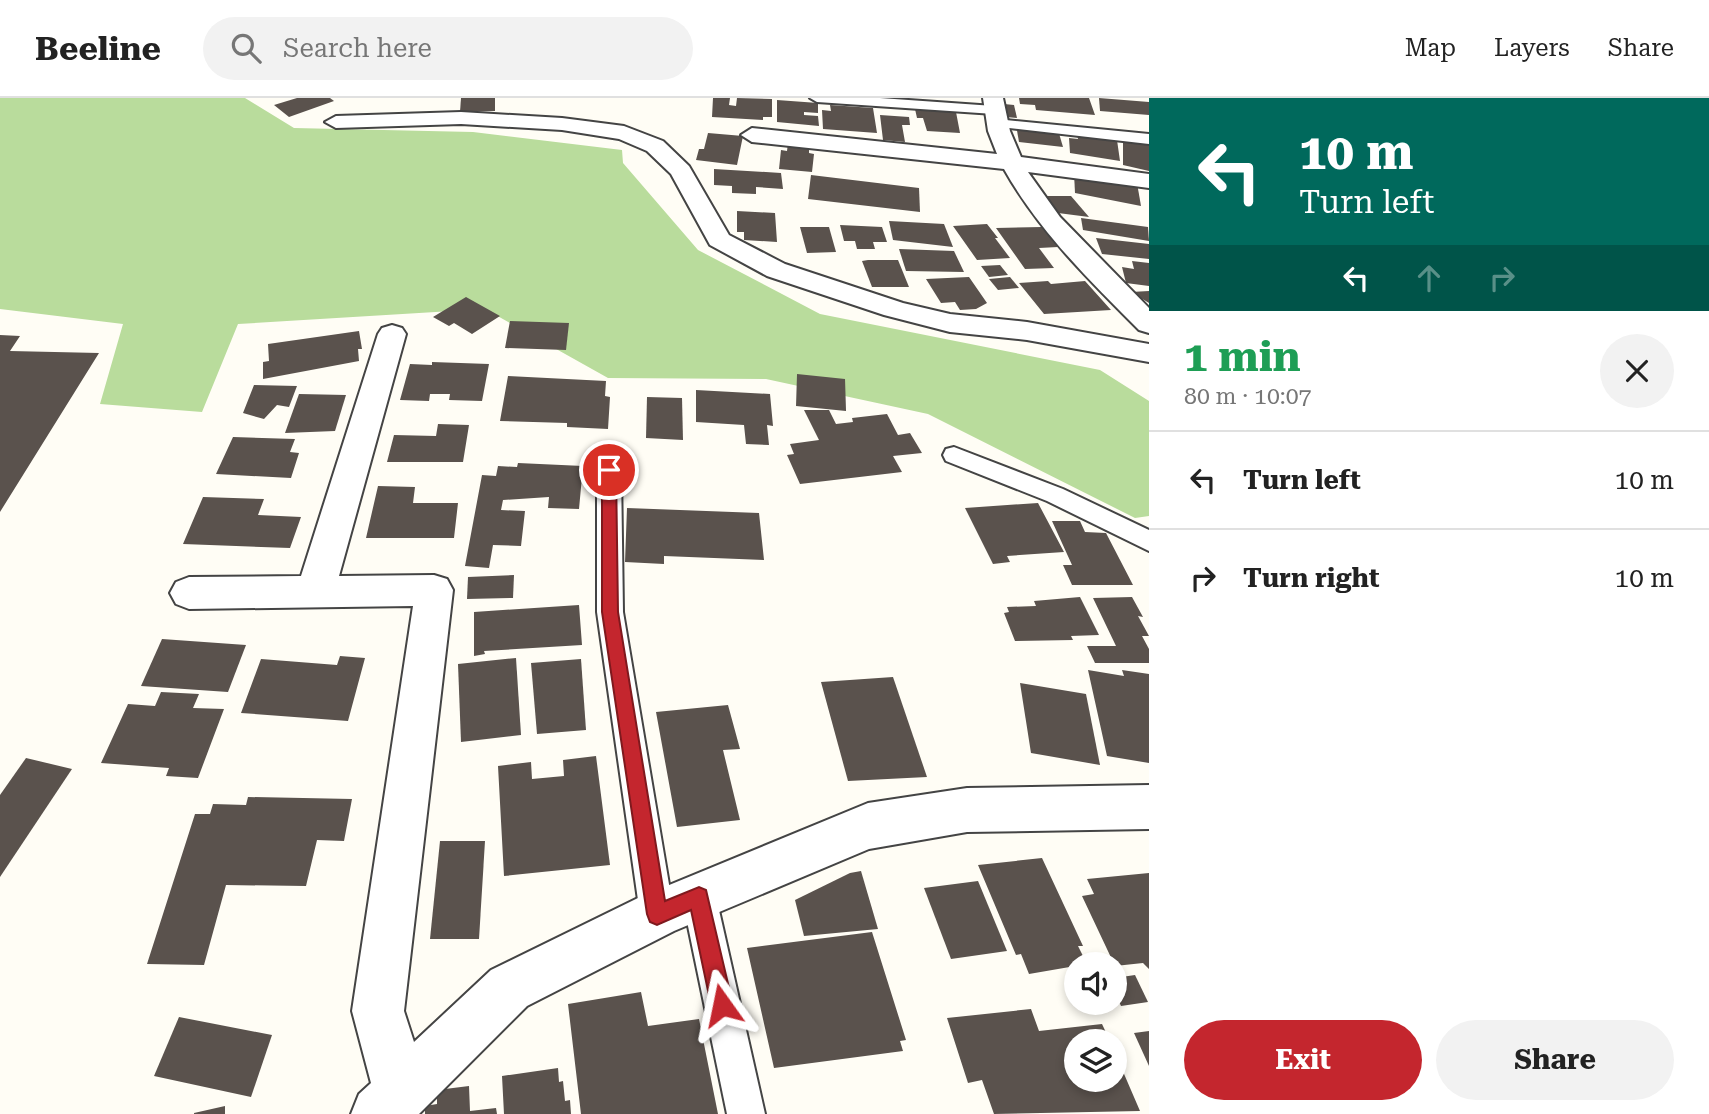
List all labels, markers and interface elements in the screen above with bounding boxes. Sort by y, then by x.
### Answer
search box [203,17,693,80]
text: Beeline [35,29,161,68]
icon: search [227,29,265,67]
text: Search here [283,33,432,63]
text: Map [1405,34,1456,62]
text: Layers [1494,34,1570,62]
text: Share [1608,34,1674,62]
text: 10 m [1299,124,1414,181]
icon: left [1184,126,1275,217]
text: Turn left [1299,183,1434,221]
icon: left [1337,259,1375,297]
icon: ahead [1410,259,1448,297]
icon: right [1483,259,1521,297]
text: 1 min [1184,332,1301,381]
button: close [1600,334,1674,408]
text: 80 m · 10:07 [1184,383,1311,410]
pin [579,440,639,500]
icon: arrive [590,451,628,489]
icon: left [1184,461,1222,499]
text: Turn left [1243,465,1361,495]
text: 10 m [1615,465,1674,495]
icon: right [1184,559,1222,597]
text: Turn right [1243,563,1379,593]
text: 10 m [1615,563,1674,593]
map controls [1064,952,1127,1092]
button: sound [1064,952,1127,1015]
position arrow [685,968,759,1042]
button: Exit [1184,1020,1422,1100]
button: Share [1436,1020,1674,1100]
button: layers [1064,1029,1127,1092]

